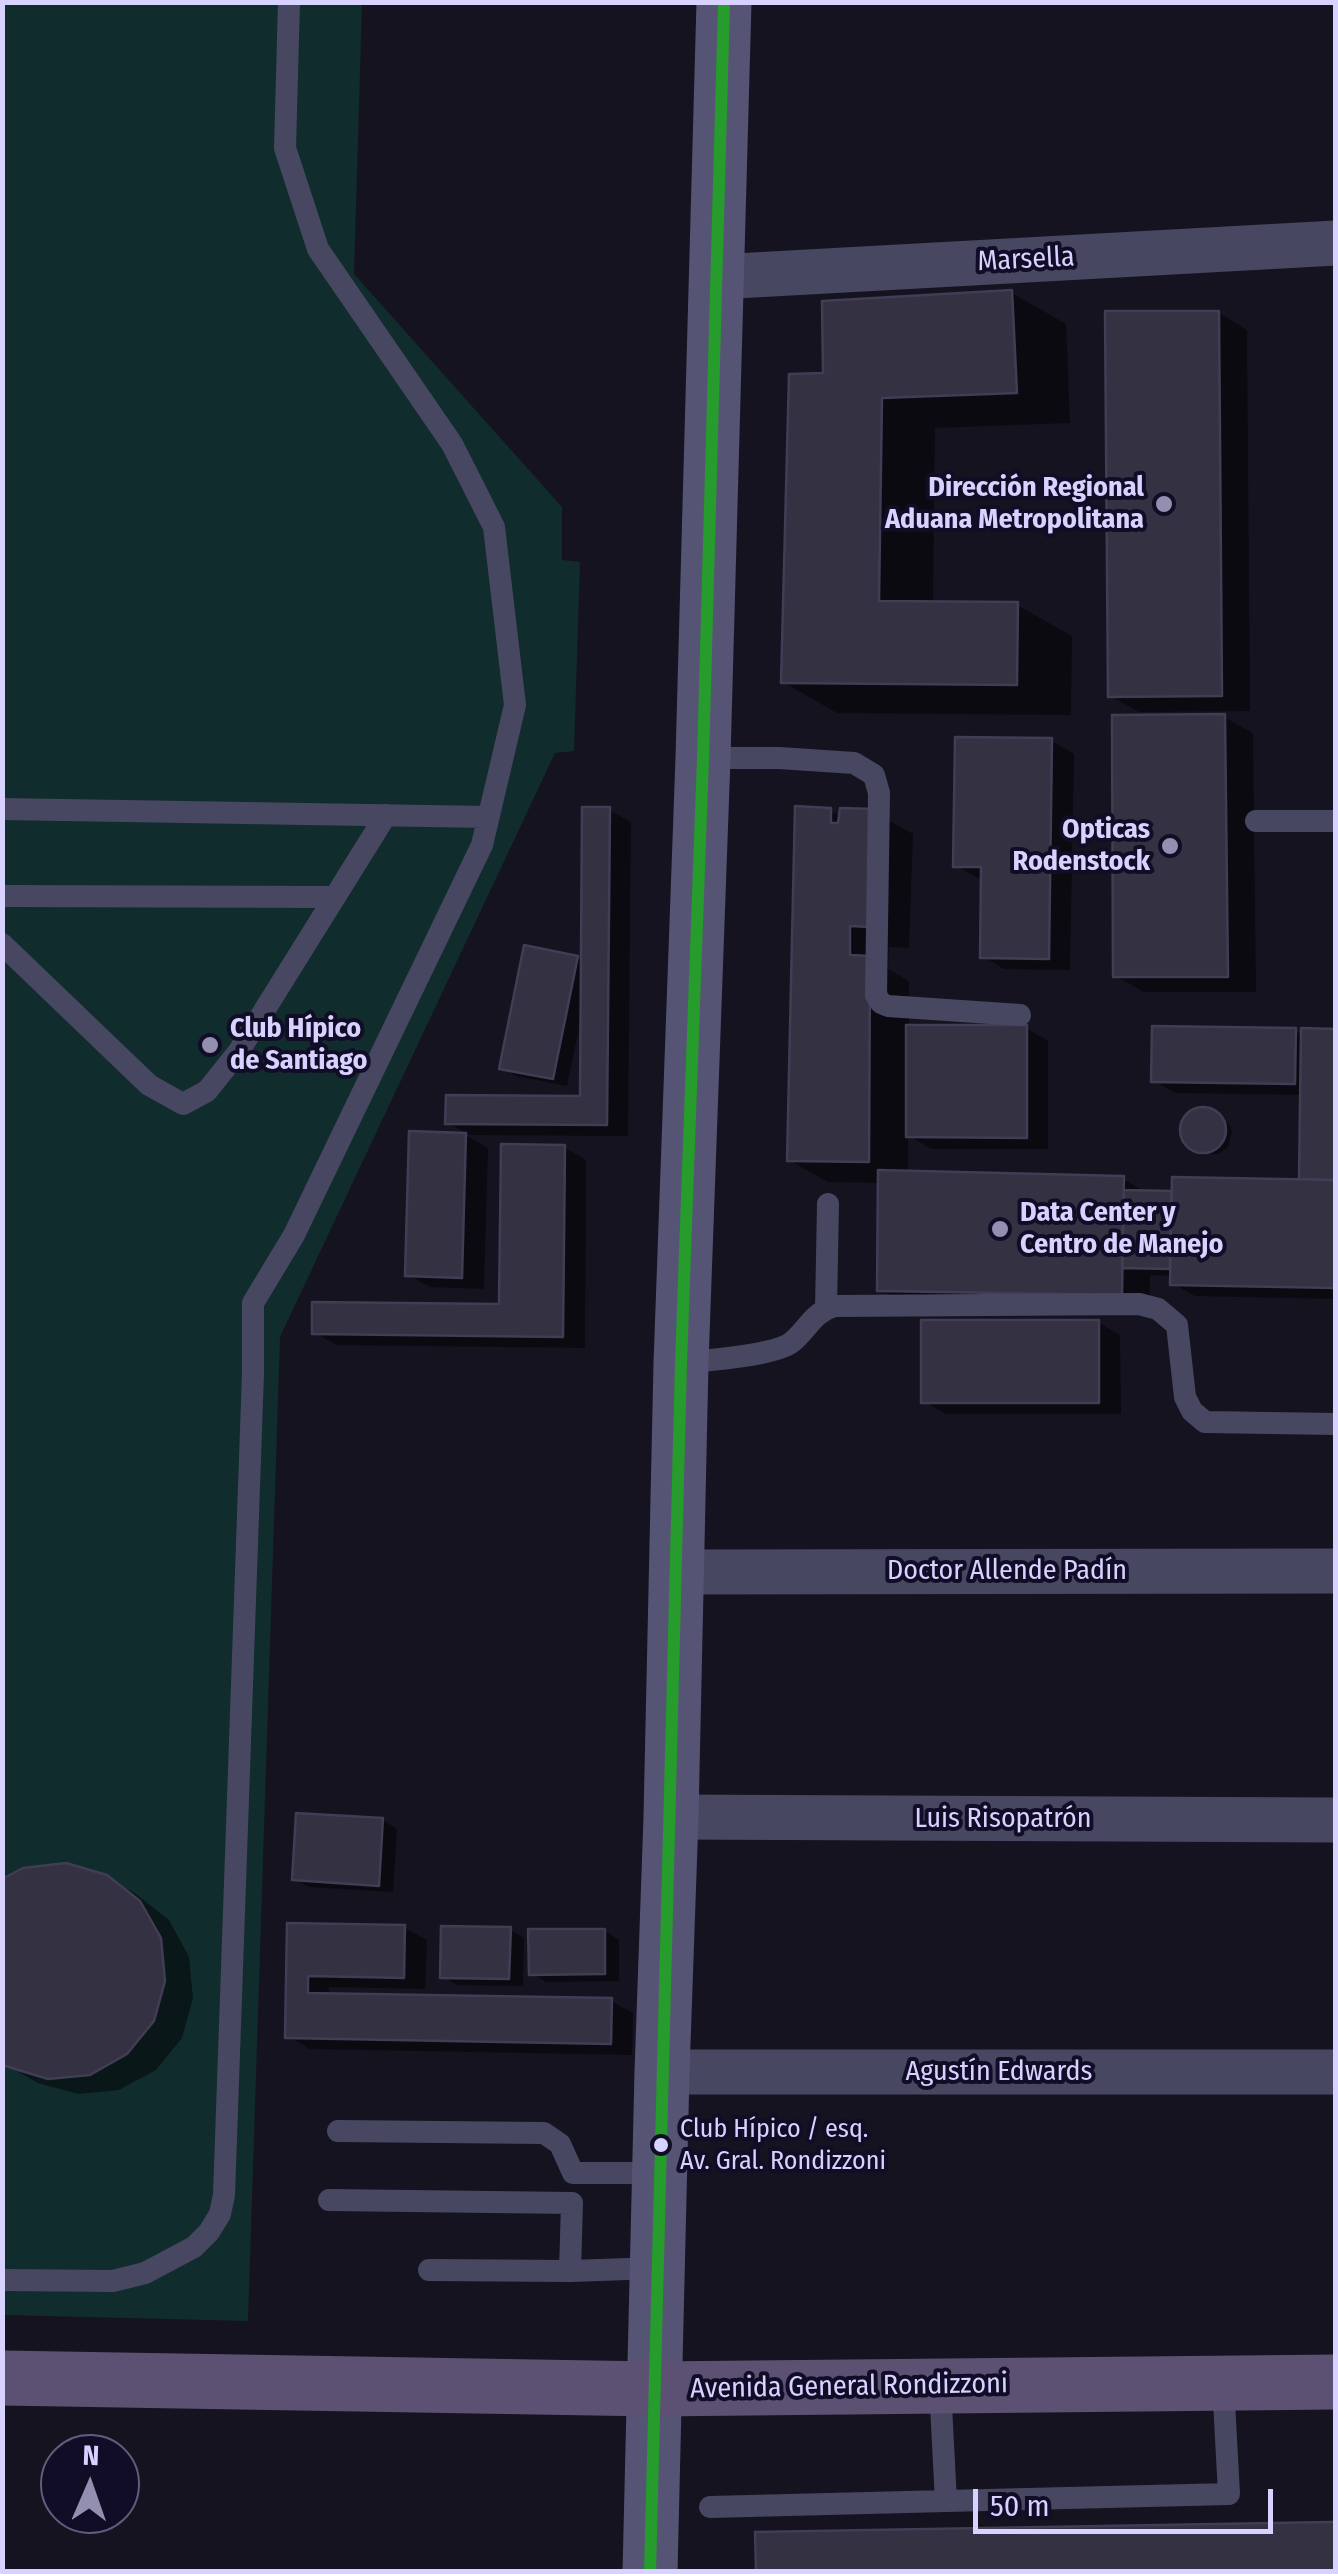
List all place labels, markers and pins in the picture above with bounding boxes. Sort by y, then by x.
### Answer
place label: Dirección Regional Aduana Metropolitana [885,471,1144,537]
marker: Dirección Regional Aduana Metropolitana [1153,493,1175,515]
place label: Opticas Rodenstock [1013,813,1150,879]
marker: Opticas Rodenstock [1159,835,1181,857]
place label: Club Hípico de Santiago [230,1012,367,1078]
marker: Club Hípico de Santiago [199,1034,221,1056]
place label: Data Center y Centro de Manejo [1020,1196,1224,1262]
marker: Data Center y Centro de Manejo [989,1218,1011,1240]
place label: Club Hípico / esq. Av. Gral. Rondizzoni [680,2114,886,2176]
marker: Club Hípico / esq. Av. Gral. Rondizzoni [651,2135,671,2155]

